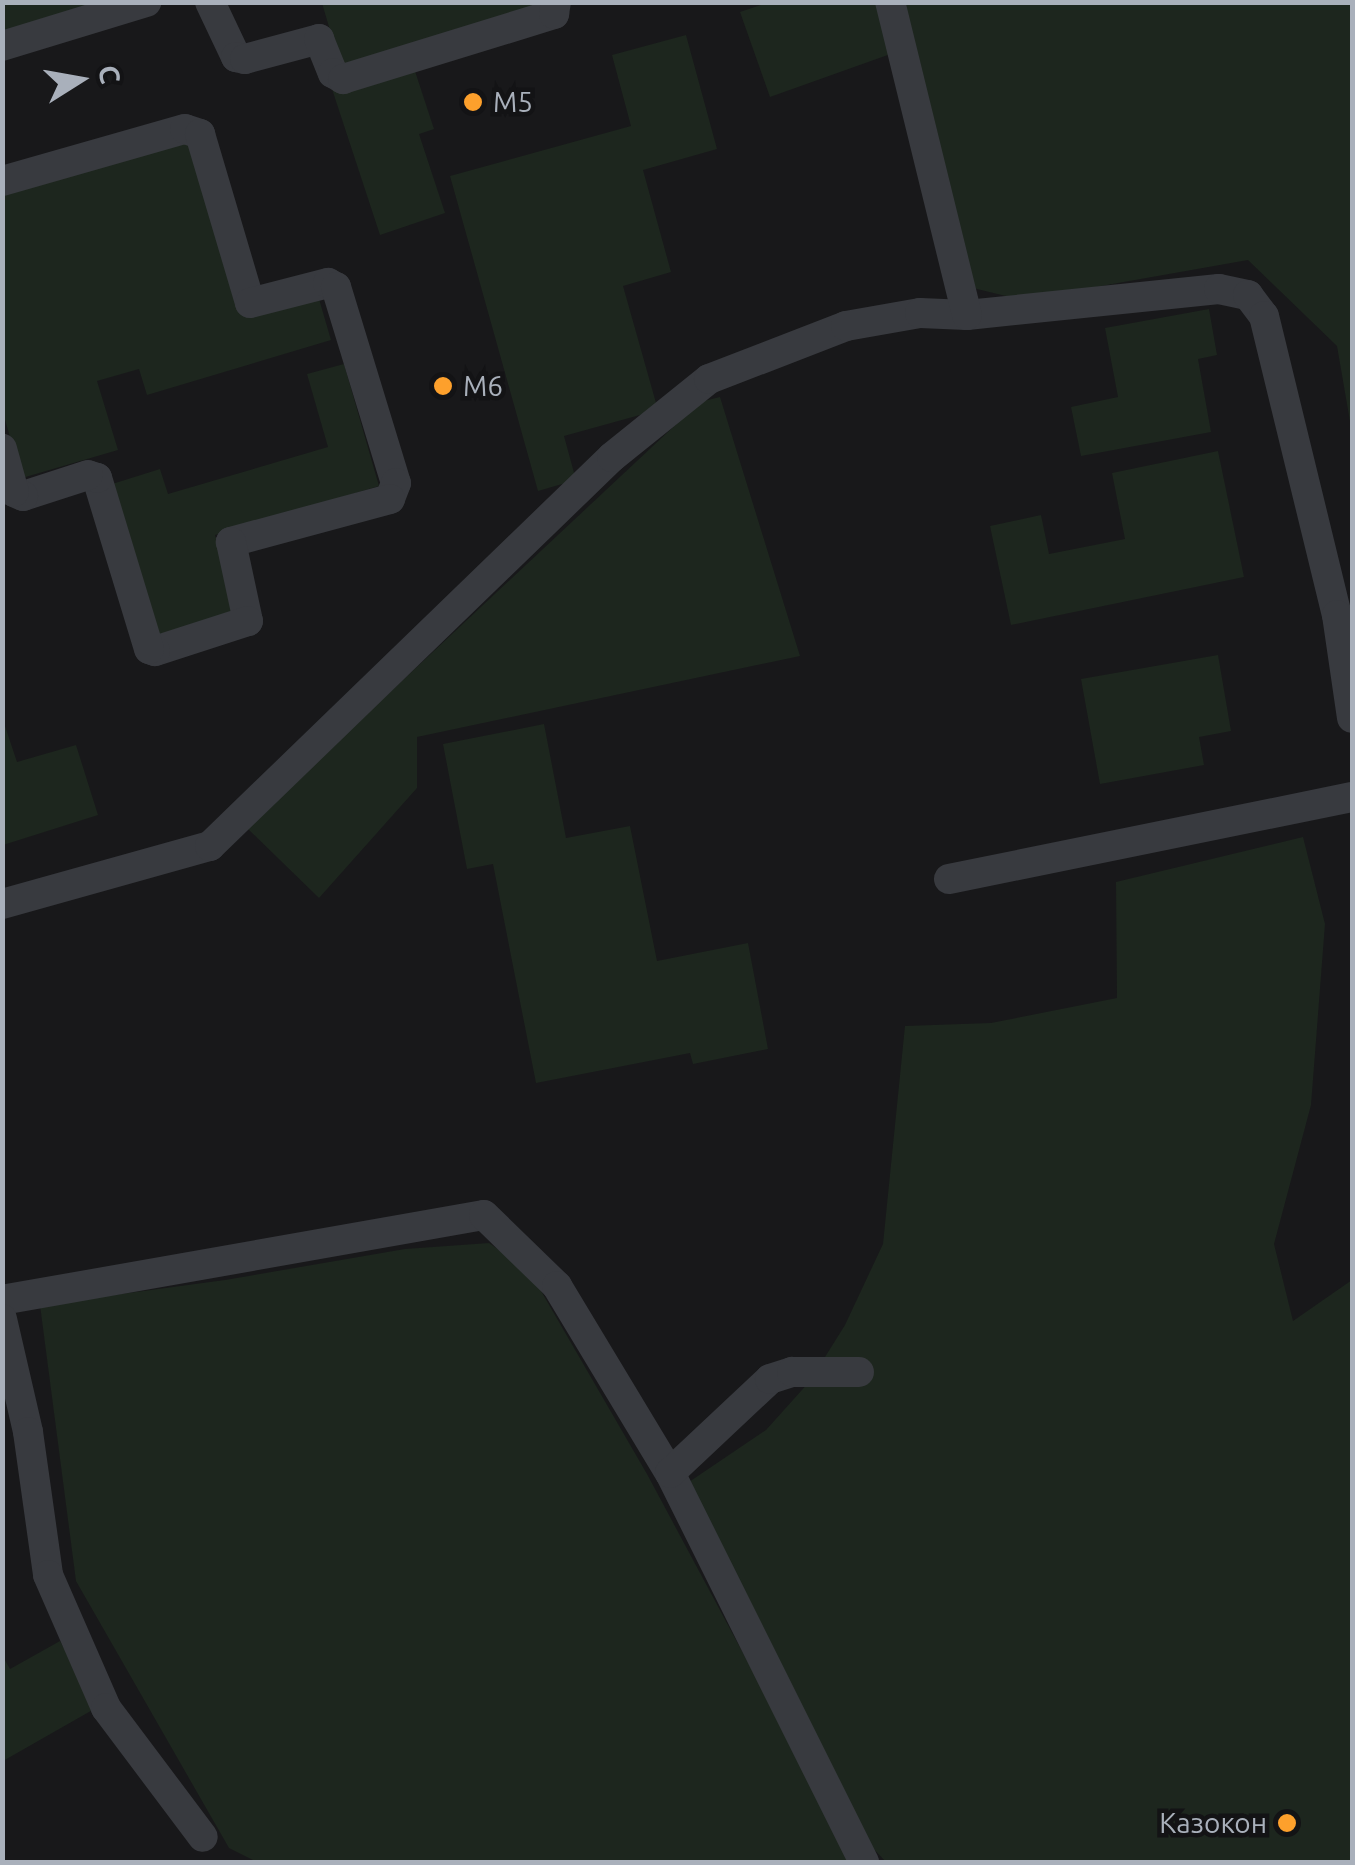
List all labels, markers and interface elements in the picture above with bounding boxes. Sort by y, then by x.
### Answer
north arrow [30,30,130,130]
text: С [93,62,127,86]
place label: М5 [493,85,533,119]
marker: М5 [462,91,484,113]
place label: М6 [463,369,503,403]
marker: М6 [432,375,454,397]
place label: Казокон [1159,1806,1267,1840]
marker: Казокон [1276,1812,1298,1834]

